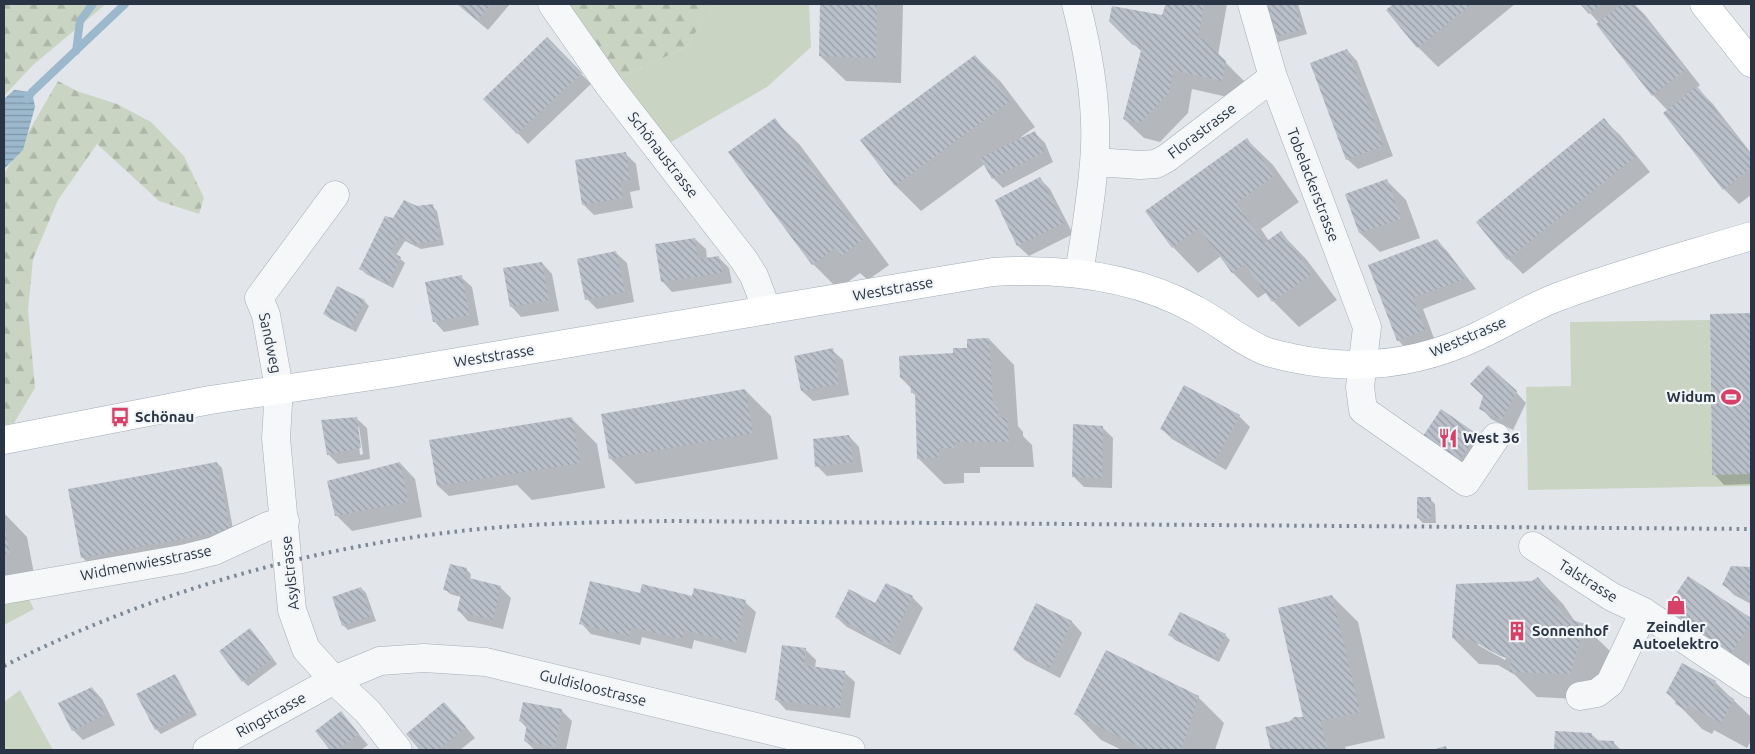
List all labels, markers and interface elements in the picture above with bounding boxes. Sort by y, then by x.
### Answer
street label: Florastrasse [1164,99,1239,162]
street label: Schönaustrasse [625,108,702,201]
street label: Tobelackerstrasse [1284,126,1343,244]
street label: Weststrasse [851,273,934,304]
street label: Sandweg [256,311,285,375]
street label: Weststrasse [1427,313,1509,360]
street label: Weststrasse [452,341,535,370]
sports icon: Widum [1720,386,1742,408]
place label: Widum [1666,388,1716,405]
bus stop icon: Schönau [109,406,131,428]
place label: Schönau [135,408,194,425]
restaurant icon: West 36 [1437,427,1459,449]
place label: West 36 [1463,429,1519,446]
street label: Asylstrasse [277,535,302,611]
street label: Widmenwiesstrasse [79,541,213,584]
street label: Talstrasse [1556,556,1621,605]
shop icon: Zeindler Autoelektro [1665,594,1687,616]
place label: Zeindler Autoelektro [1633,618,1719,652]
building icon: Sonnenhof [1506,620,1528,642]
place label: Sonnenhof [1532,622,1609,639]
street label: Guldisloostrasse [538,666,649,709]
street label: Ringstrasse [233,688,309,741]

